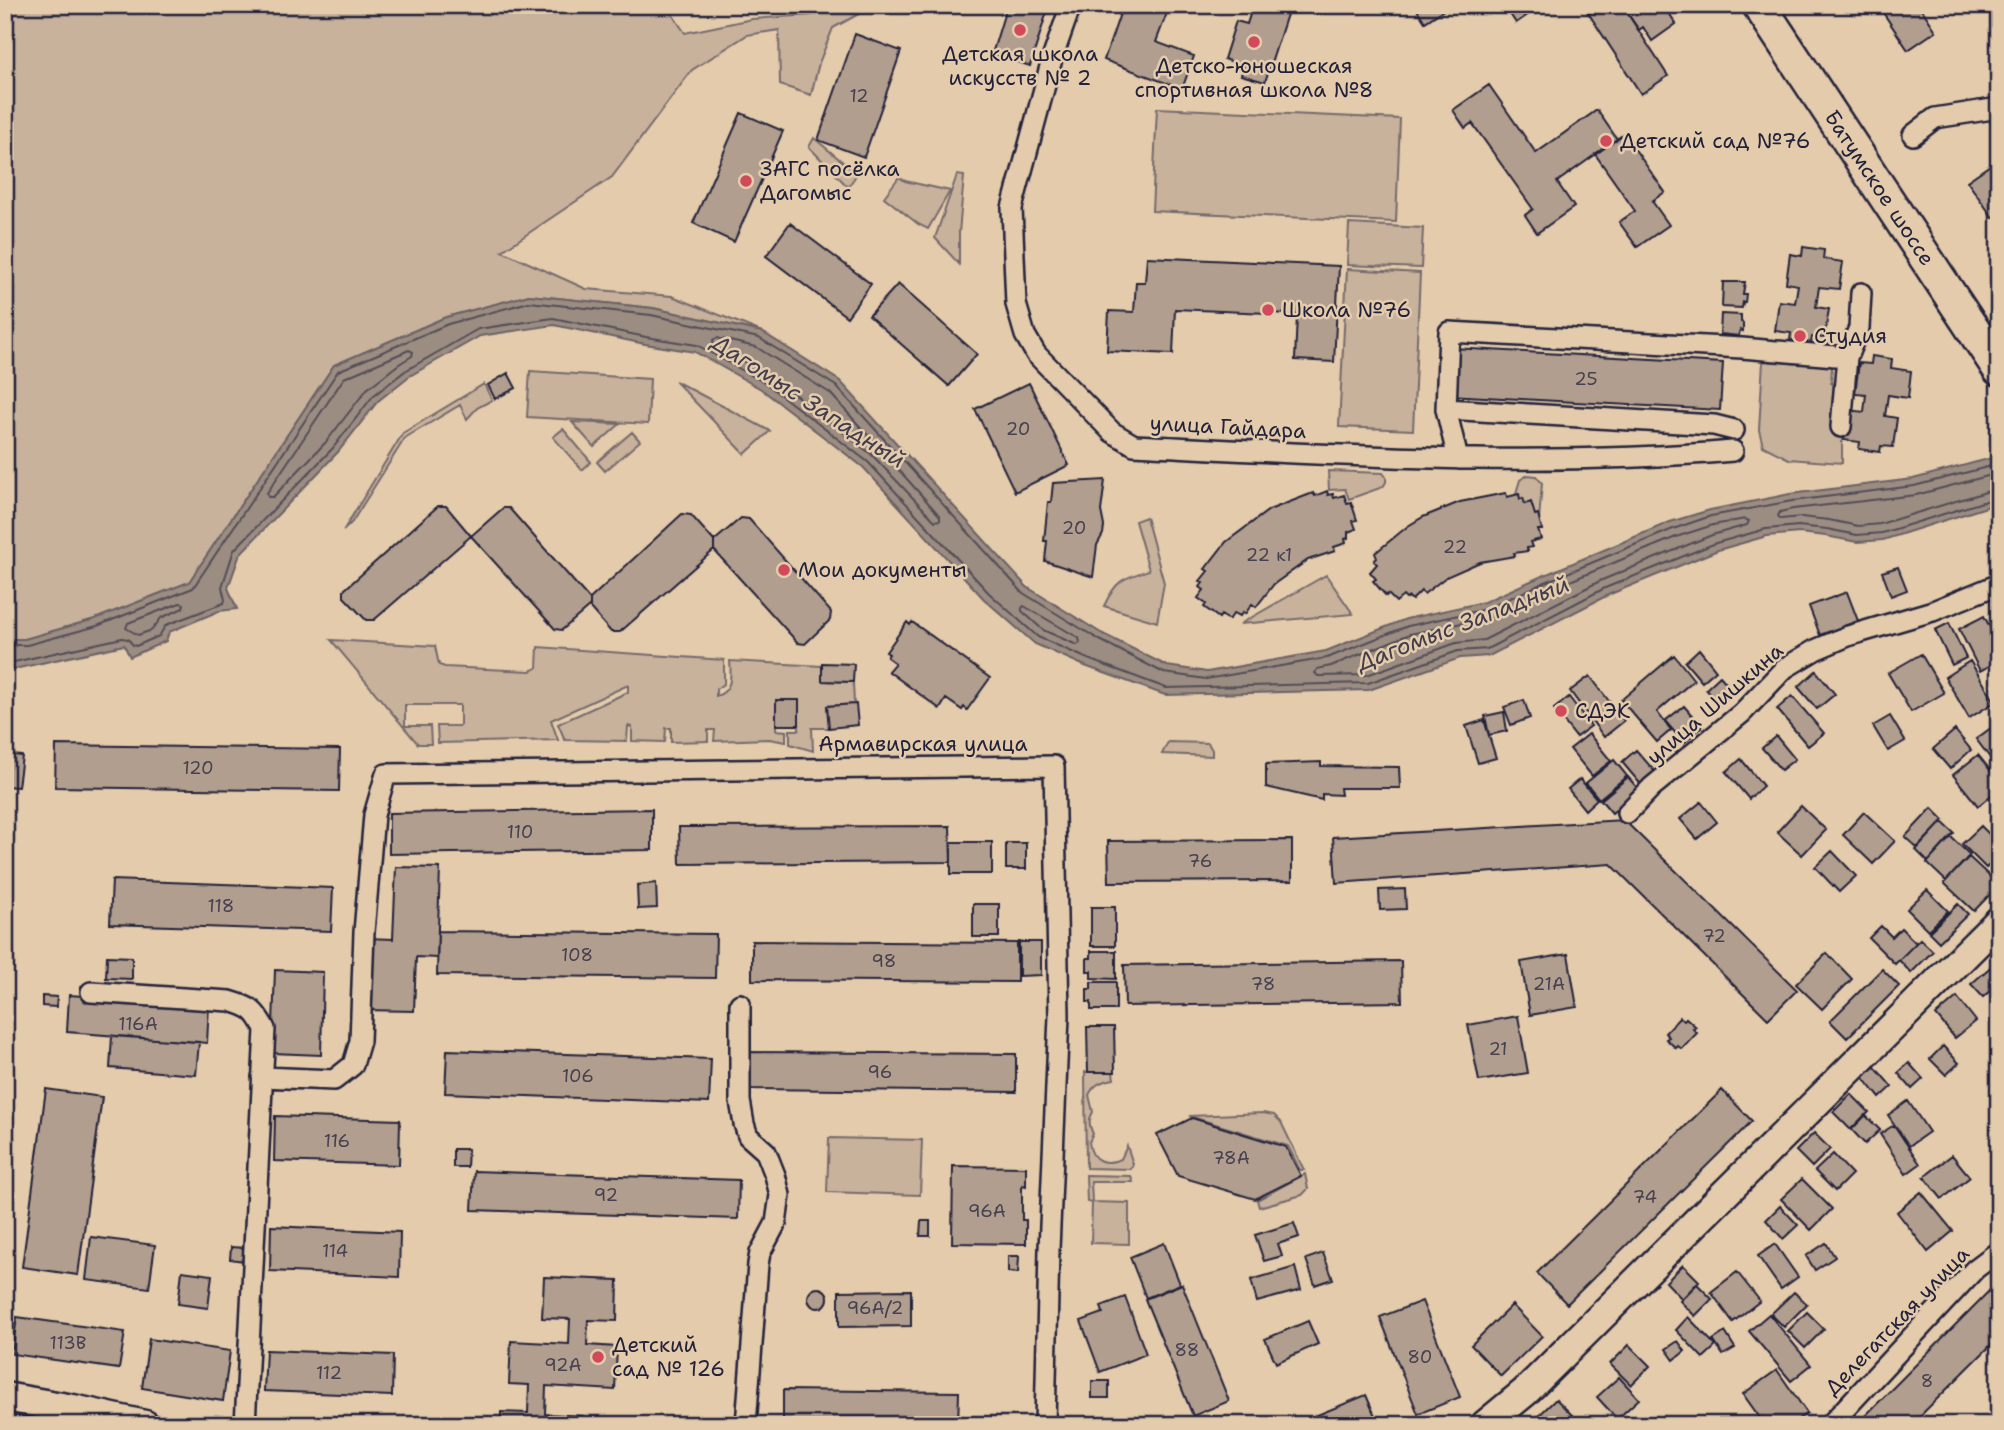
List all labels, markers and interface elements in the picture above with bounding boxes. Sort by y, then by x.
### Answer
marker: Детская школа искусств № 2 [1012,22,1028,38]
marker: Детско-юношеская спортивная школа №8 [1246,34,1262,50]
place label: Детская школа искусств № 2 [942,40,1098,92]
place label: Детско-юношеская спортивная школа №8 [1134,52,1374,104]
house number: 12 [849,84,869,108]
street label: Батумское шоссе [1818,105,1941,271]
place label: Детский сад №76 [1620,127,1811,155]
marker: Детский сад №76 [1598,133,1614,149]
place label: ЗАГС посёлка Дагомыс [760,155,900,207]
marker: ЗАГС посёлка Дагомыс [738,173,754,189]
place label: Школа №76 [1282,296,1411,324]
marker: Школа №76 [1260,302,1276,318]
place label: Студия [1814,322,1887,350]
water label: Дагомыс Западный [705,326,911,475]
marker: Студия [1792,328,1808,344]
house number: 25 [1574,367,1598,391]
street label: улица Гайдара [1149,409,1307,445]
house number: 20 [1006,417,1030,441]
house number: 20 [1062,516,1086,540]
house number: 22 [1443,535,1467,559]
house number: 22 к1 [1246,543,1292,567]
place label: Мои документы [798,556,967,584]
marker: Мои документы [776,562,792,578]
water label: Дагомыс Западный [1351,569,1573,678]
street label: улица Шишкина [1641,637,1789,771]
place label: СДЭК [1575,697,1631,725]
marker: СДЭК [1553,703,1569,719]
street label: Армавирская улица [818,730,1028,758]
house number: 120 [182,756,214,780]
house number: 110 [507,820,533,844]
house number: 76 [1188,849,1212,873]
house number: 118 [208,894,234,918]
house number: 72 [1702,924,1726,948]
house number: 108 [561,943,593,967]
house number: 98 [872,949,896,973]
house number: 78 [1251,972,1275,996]
house number: 21А [1533,972,1565,996]
house number: 116А [118,1012,158,1036]
house number: 21 [1488,1037,1508,1061]
house number: 96 [868,1060,892,1084]
house number: 106 [562,1064,594,1088]
house number: 116 [324,1129,350,1153]
house number: 78А [1212,1146,1250,1170]
house number: 92 [594,1183,618,1207]
house number: 74 [1633,1185,1657,1209]
house number: 96А [968,1199,1006,1223]
house number: 114 [322,1239,348,1263]
street label: Делегатская улица [1819,1240,1975,1402]
house number: 96А/2 [847,1296,903,1320]
house number: 113В [50,1331,86,1355]
place label: Детский сад № 126 [612,1331,725,1383]
house number: 88 [1175,1338,1199,1362]
house number: 80 [1408,1345,1432,1369]
marker: Детский сад № 126 [590,1349,606,1365]
house number: 92А [544,1353,582,1377]
house number: 112 [316,1361,342,1385]
house number: 8 [1921,1369,1933,1393]

